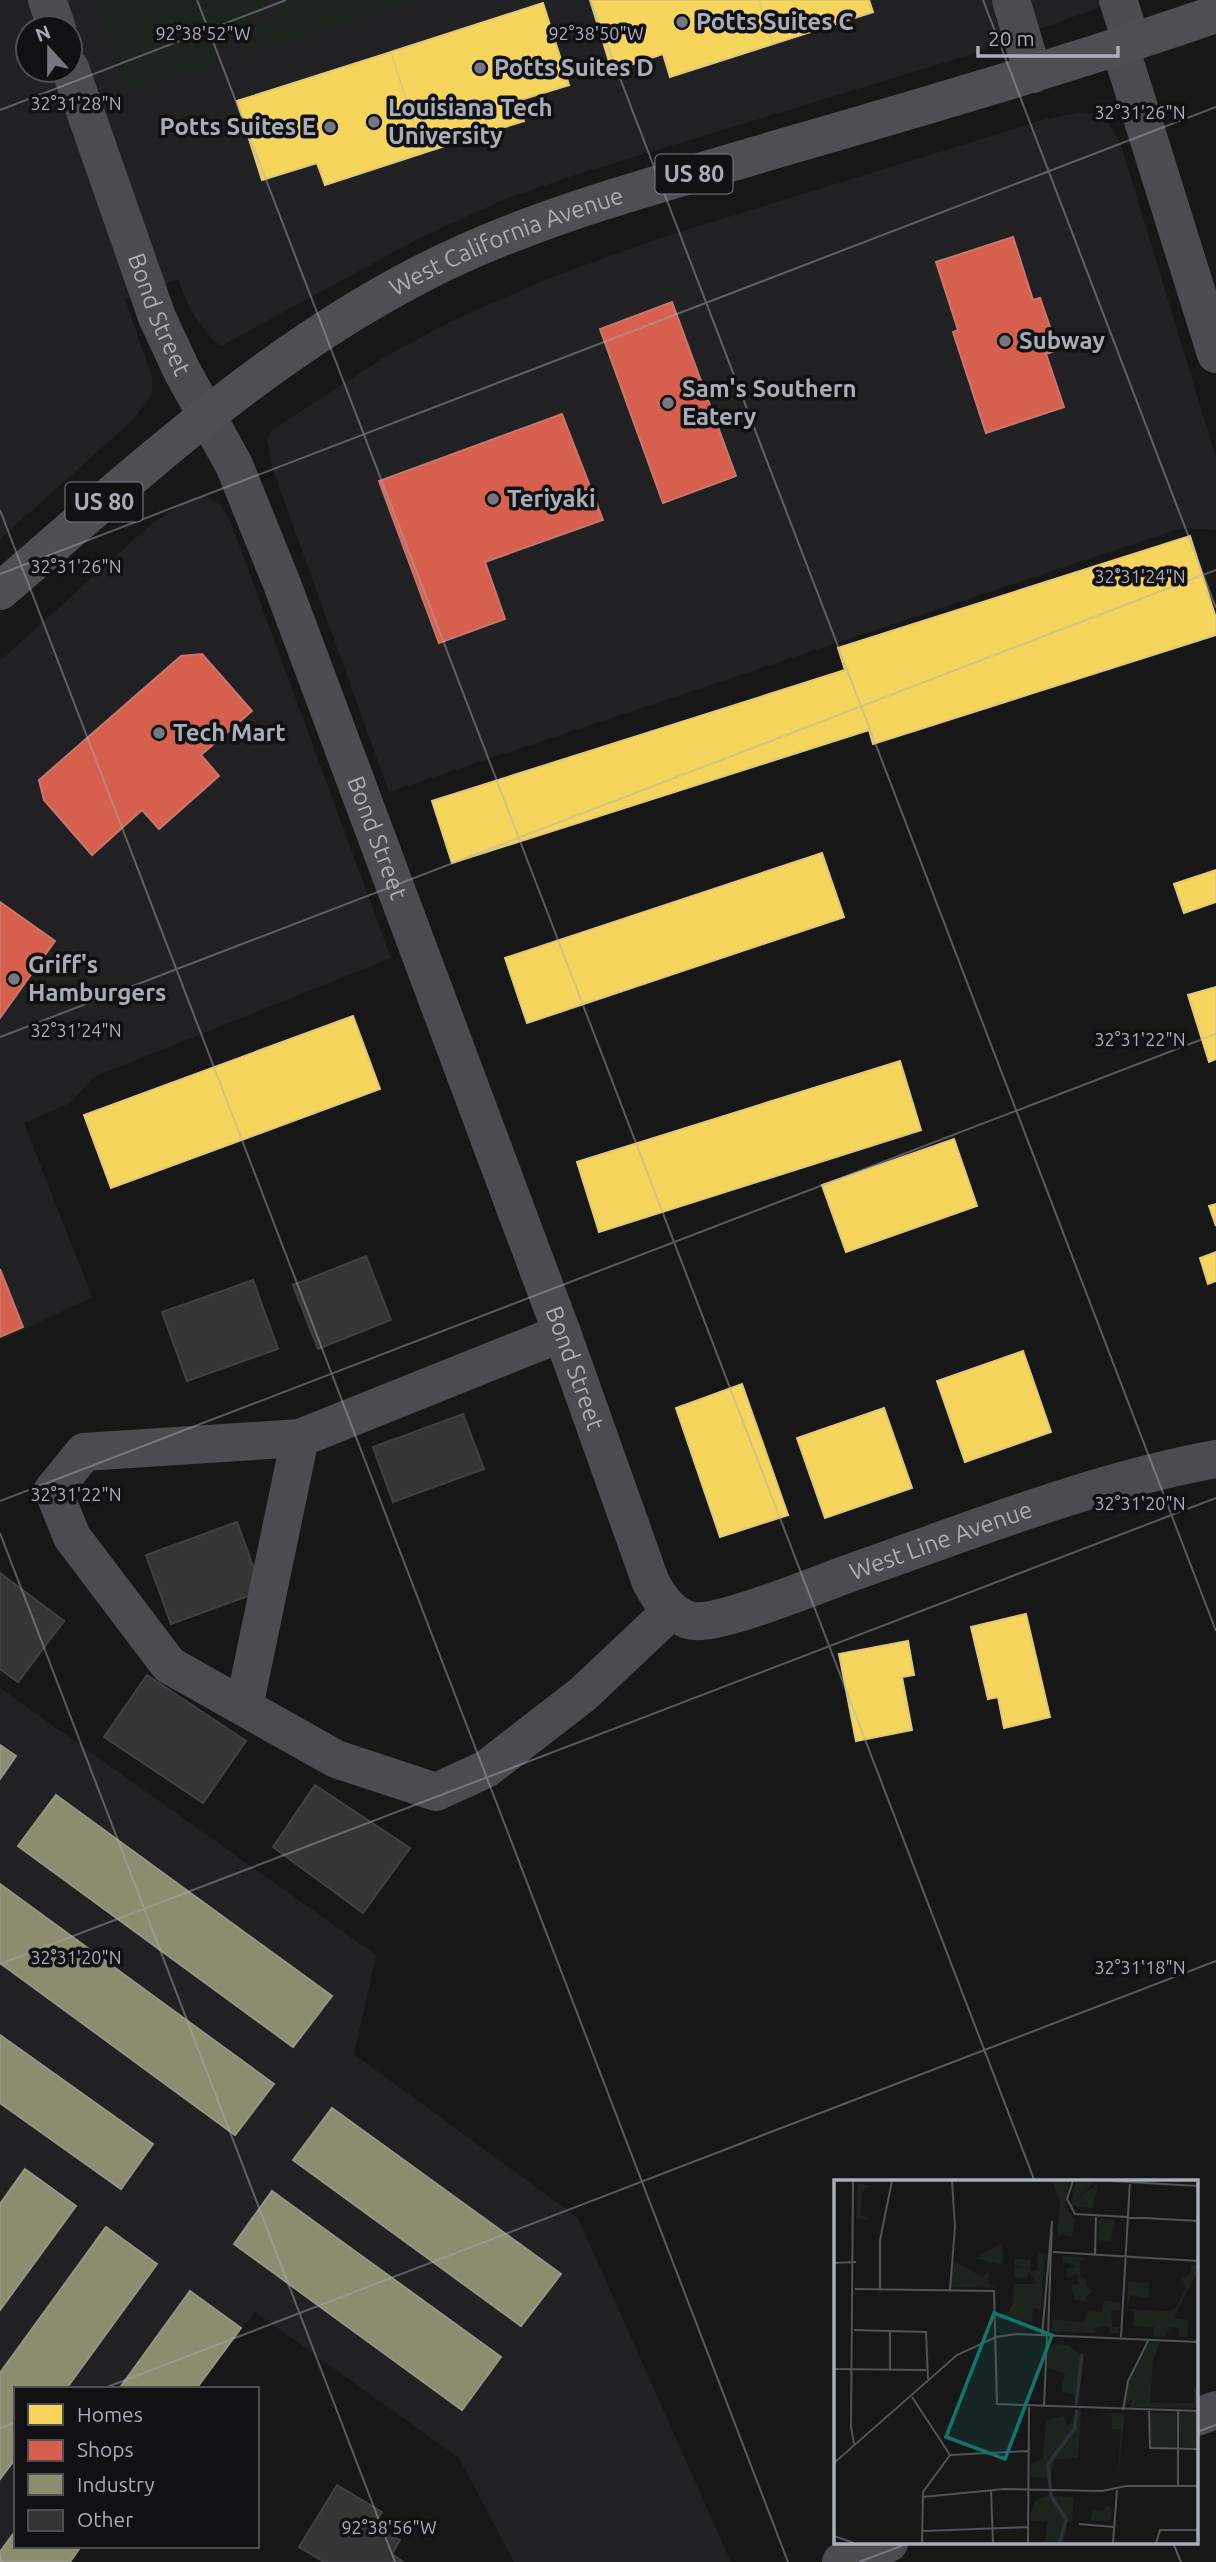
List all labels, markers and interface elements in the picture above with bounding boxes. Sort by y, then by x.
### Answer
place label: Potts Suites C [696,8,854,35]
north arrow [14,14,84,84]
marker: Potts Suites C [674,14,690,30]
scale bar [978,14,1118,58]
text: N [32,20,53,46]
text: 92°38'52"W [155,23,251,43]
text: 92°38'50"W [548,23,644,43]
text: 20 m [988,26,1035,50]
place label: Potts Suites D [494,54,654,81]
marker: Potts Suites D [472,60,488,76]
text: 32°31'28"N [30,93,122,113]
place label: Louisiana Tech University [388,94,553,149]
text: 32°31'26"N [1094,102,1186,122]
place label: Potts Suites E [160,113,316,140]
marker: Louisiana Tech University [366,114,382,130]
marker: Potts Suites E [322,119,338,135]
road number: US 80 [656,154,732,194]
street label: West California Avenue [385,182,626,301]
street label: Bond Street [123,250,196,380]
place label: Subway [1019,327,1105,354]
marker: Subway [997,333,1013,349]
place label: Sam's Southern Eatery [682,375,857,430]
marker: Sam's Southern Eatery [660,395,676,411]
road number: US 80 [66,482,142,522]
place label: Teriyaki [507,485,596,512]
marker: Teriyaki [485,491,501,507]
text: 32°31'26"N [30,556,122,576]
text: 32°31'24"N [1094,566,1186,586]
place label: Tech Mart [173,719,286,746]
marker: Tech Mart [151,725,167,741]
street label: Bond Street [342,772,413,904]
place label: Griff's Hamburgers [28,951,166,1006]
marker: Griff's Hamburgers [6,971,22,987]
text: 32°31'24"N [30,1020,122,1040]
text: 32°31'22"N [1094,1029,1186,1049]
street label: Bond Street [540,1302,610,1434]
text: 32°31'22"N [30,1484,122,1504]
text: 32°31'20"N [1094,1493,1186,1513]
street label: West Line Avenue [846,1496,1036,1585]
text: 32°31'20"N [30,1947,122,1967]
text: 32°31'18"N [1094,1957,1186,1977]
inset map [834,2180,1198,2544]
legend [14,2387,259,2548]
text: Homes [77,2402,143,2426]
text: Shops [77,2437,134,2461]
text: Industry [77,2472,155,2496]
text: Other [77,2507,133,2531]
text: 92°38'56"W [341,2517,437,2537]

